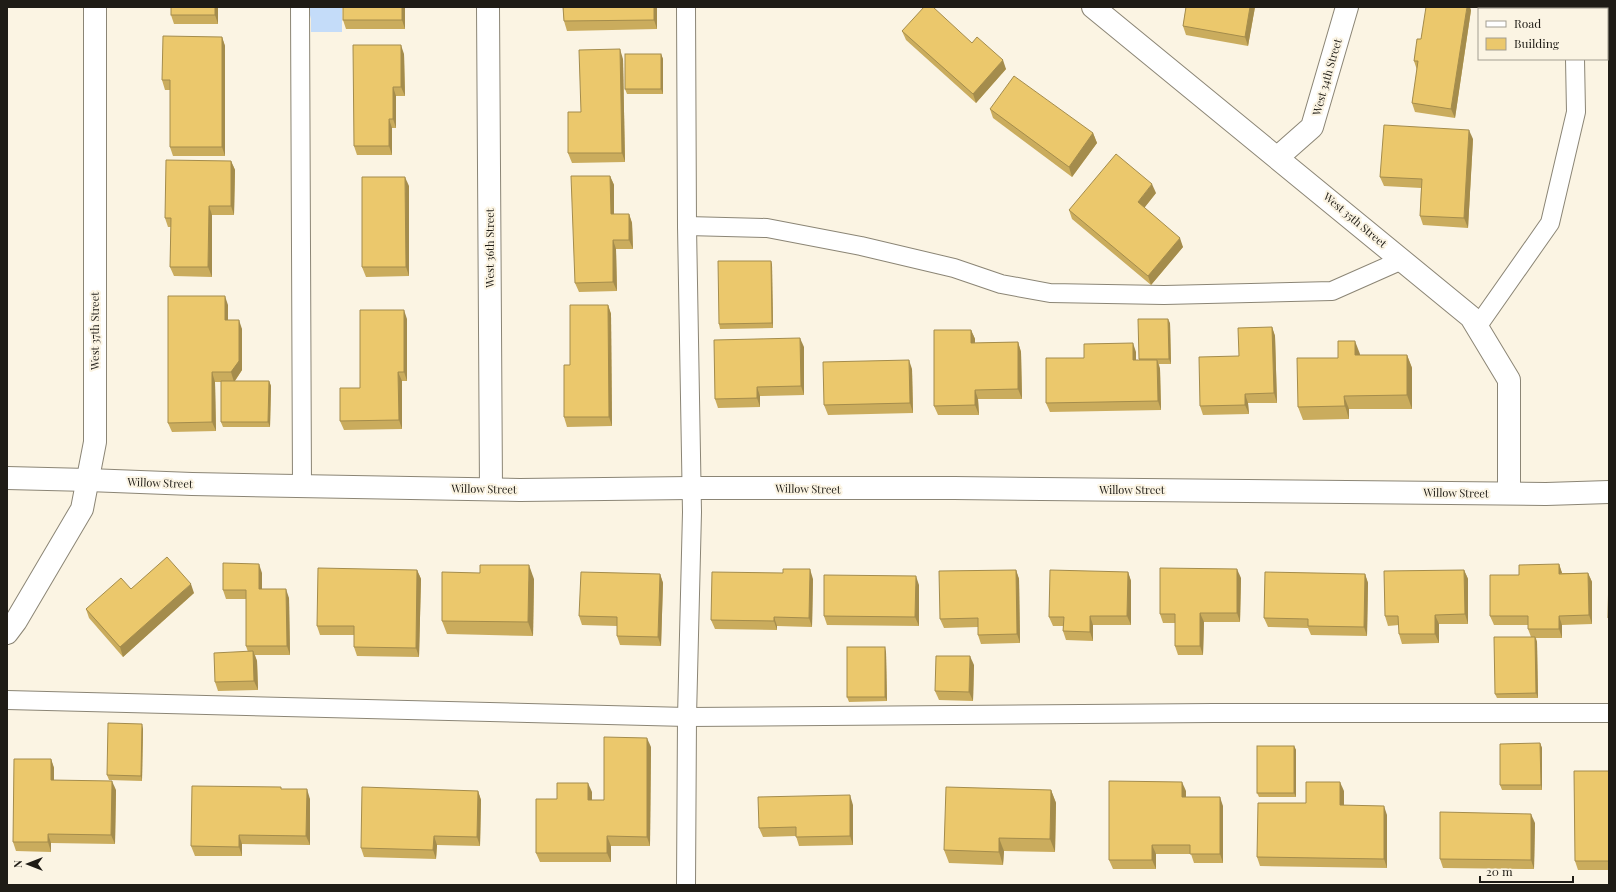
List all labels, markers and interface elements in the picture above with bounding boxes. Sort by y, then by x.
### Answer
legend [1478,8,1608,60]
text: Road [1514,15,1541,31]
text: Building [1514,35,1560,51]
street label: West 34th Street [1308,37,1345,118]
street label: West 35th Street [1320,188,1390,251]
street label: West 36th Street [482,208,497,289]
street label: West 37th Street [87,292,102,371]
street label: Willow Street [126,474,193,491]
street label: Willow Street [450,480,517,497]
street label: Willow Street [774,480,841,497]
street label: Willow Street [1098,482,1165,497]
street label: Willow Street [1422,484,1489,501]
north arrow [8,844,48,884]
scale bar [1480,858,1573,884]
text: N [10,860,25,868]
text: 20 m [1486,863,1513,879]

